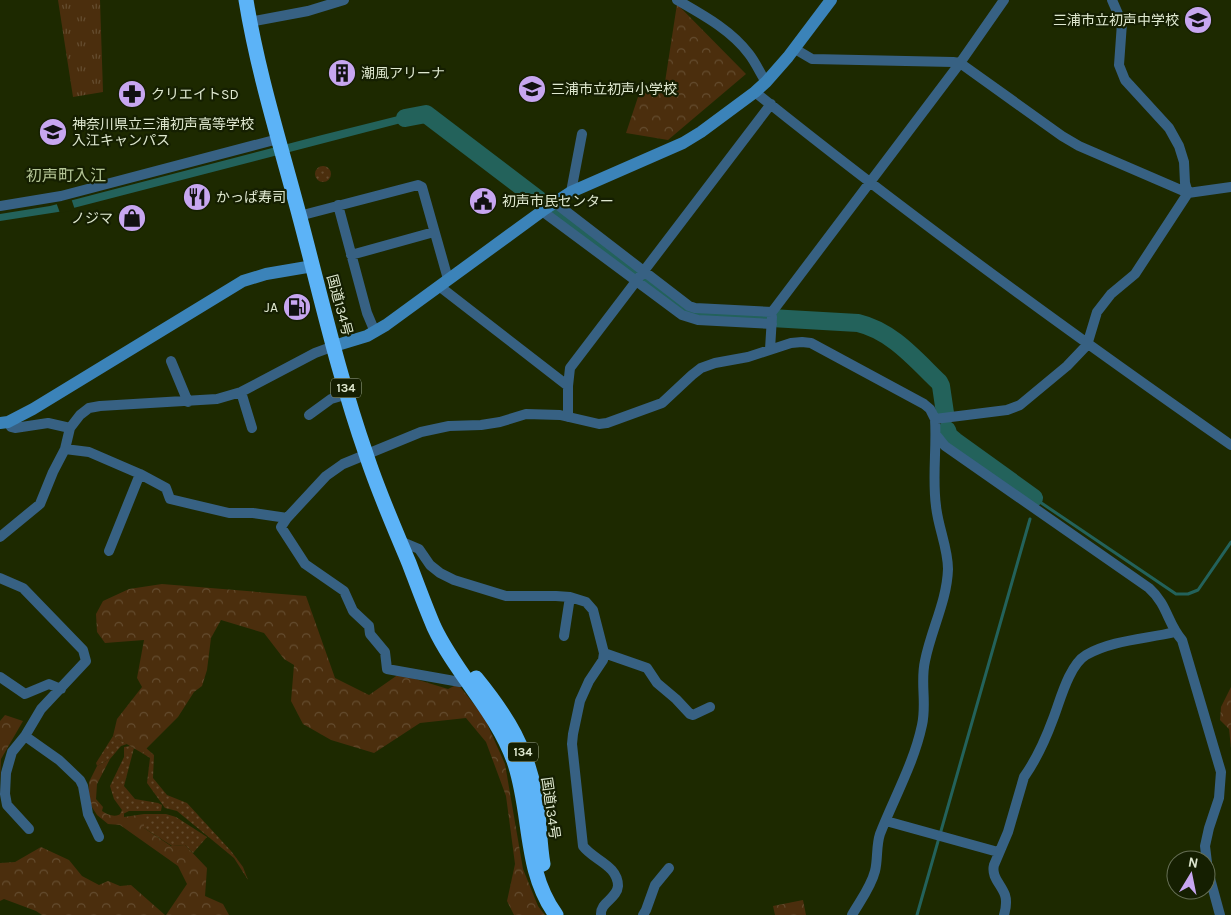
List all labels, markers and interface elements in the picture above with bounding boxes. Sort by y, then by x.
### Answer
school or university icon: 三浦市立初声中学校 [1183,5,1213,35]
place label: 三浦市立初声中学校 [1053,12,1179,29]
building icon: 潮風アリーナ [327,58,357,88]
place label: 潮風アリーナ [361,65,445,82]
school or university icon: 三浦市立初声小学校 [517,74,547,104]
pharmacy icon: クリエイトSD [117,79,147,109]
place label: 三浦市立初声小学校 [551,81,677,98]
place label: クリエイトSD [151,86,239,103]
place label: 神奈川県立三浦初声高等学校 入江キャンパス [72,116,254,149]
school or university icon: 神奈川県立三浦初声高等学校 入江キャンパス [38,117,68,147]
district label: 初声町入江 [26,166,106,185]
restaurant icon: かっぱ寿司 [182,182,212,212]
public building icon: 初声市民センター [468,186,498,216]
place label: かっぱ寿司 [216,189,286,206]
place label: 初声市民センター [502,193,614,210]
shop icon: ノジマ [117,203,147,233]
place label: ノジマ [71,210,113,227]
street label: 国道134号 [323,273,356,338]
fuel station icon: JA [282,292,312,322]
place label: JA [264,299,278,316]
road number: 134 [331,378,361,398]
road number: 134 [508,742,538,762]
street label: 国道134号 [538,776,563,840]
north arrow [1166,850,1216,900]
text: N [1187,853,1200,872]

